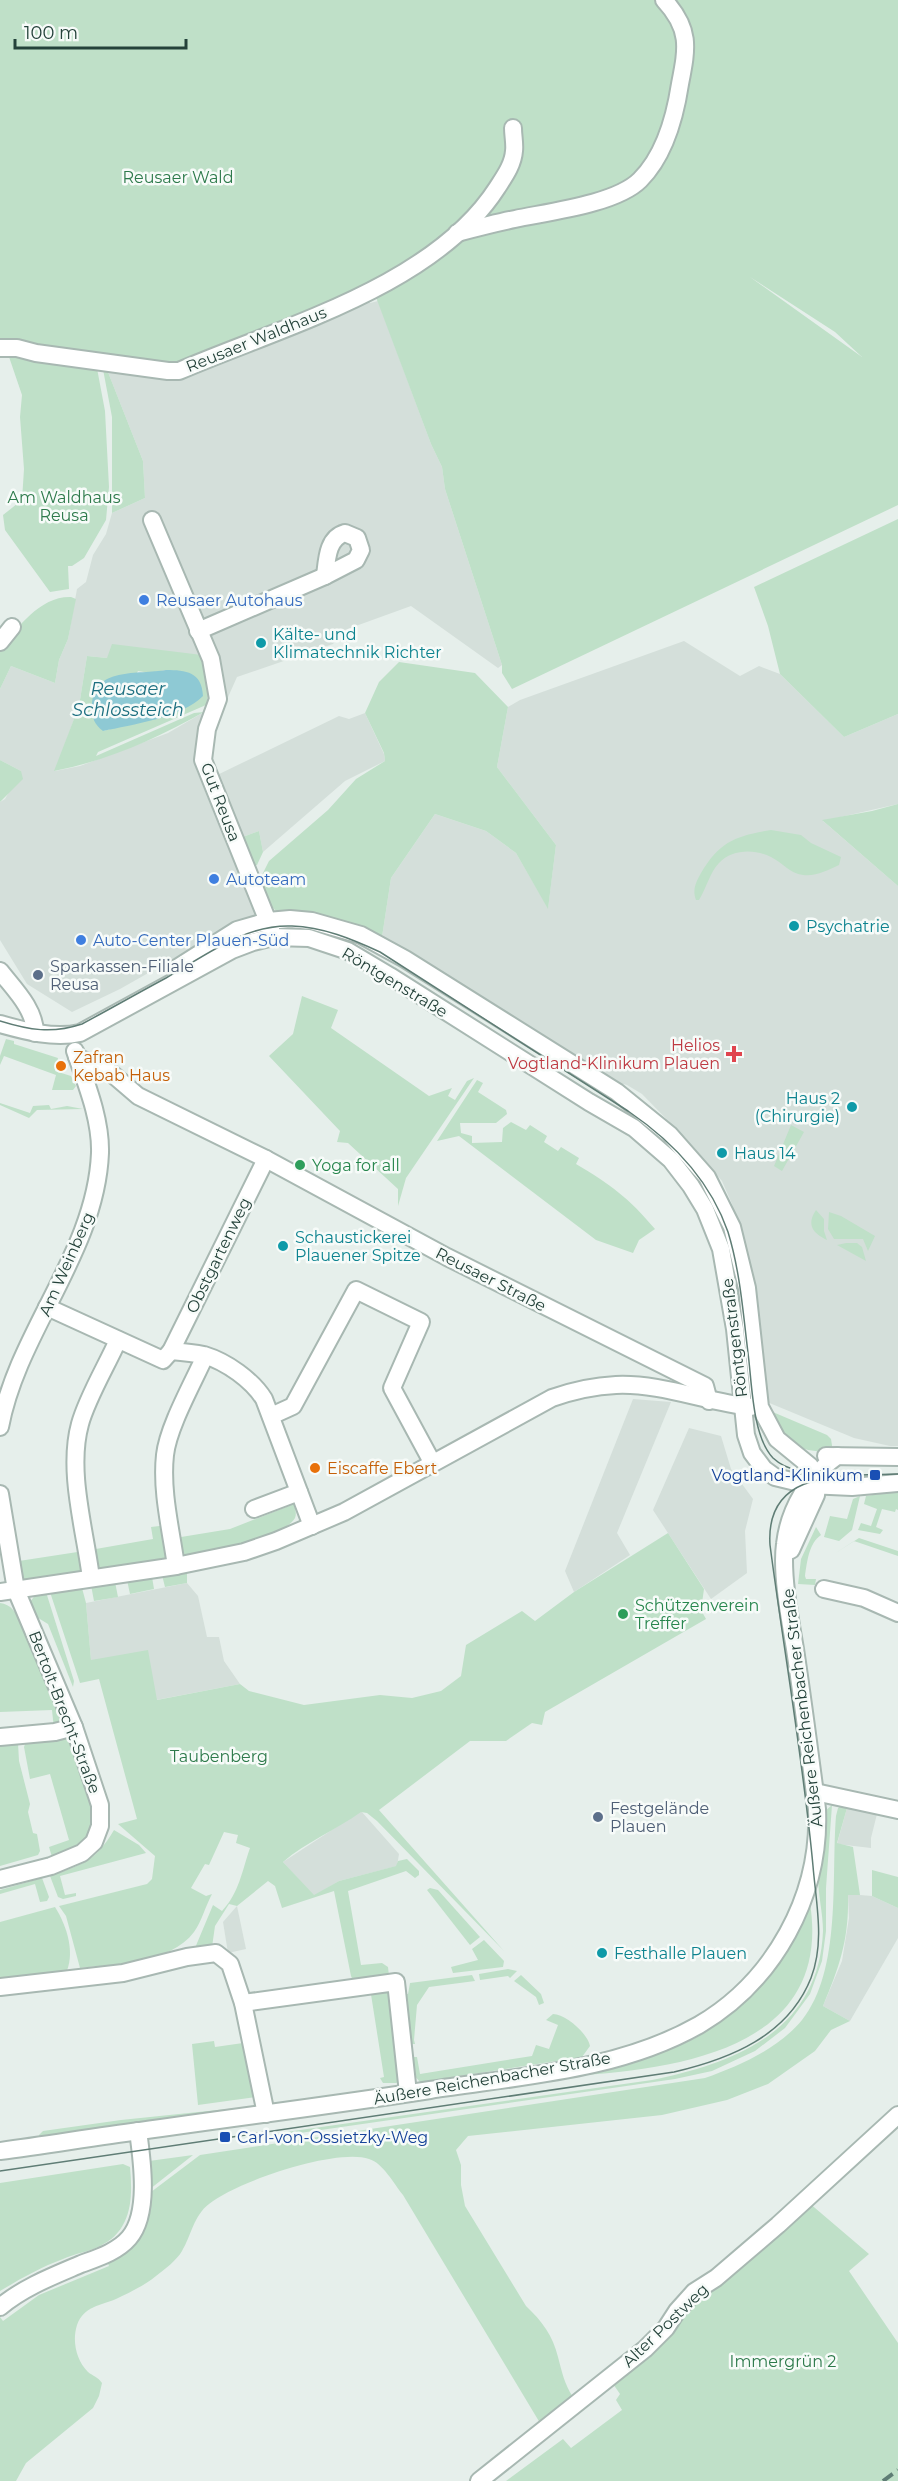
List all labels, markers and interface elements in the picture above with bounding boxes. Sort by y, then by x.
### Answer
scale bar [15,12,186,50]
text: 100 m [24,22,78,44]
park label: Reusaer Wald [123,168,234,187]
street label: Reusaer Waldhaus [183,303,329,376]
park label: Am Waldhaus Reusa [8,488,121,525]
place label: Reusaer Autohaus [156,591,303,610]
marker: Reusaer Autohaus [137,593,151,607]
place label: Kälte- und Klimatechnik Richter [273,625,442,662]
marker: Kälte- und Klimatechnik Richter [254,636,268,650]
water label: Reusaer Schlossteich [72,678,184,721]
street label: Gut Reusa [197,760,244,844]
place label: Autoteam [226,870,306,889]
marker: Autoteam [207,872,221,886]
place label: Psychatrie [806,917,890,936]
marker: Psychatrie [787,919,801,933]
place label: Auto-Center Plauen-Süd [93,931,289,950]
marker: Auto-Center Plauen-Süd [74,933,88,947]
street label: Röntgenstraße [338,943,451,1021]
place label: Sparkassen-Filiale Reusa [50,957,194,994]
marker: Sparkassen-Filiale Reusa [31,968,45,982]
place label: Helios Vogtland-Klinikum Plauen [508,1036,720,1073]
marker: Helios Vogtland-Klinikum Plauen [725,1045,743,1063]
place label: Zafran Kebab Haus [73,1048,170,1085]
marker: Zafran Kebab Haus [54,1059,68,1073]
place label: Haus 2 (Chirurgie) [755,1089,840,1126]
marker: Haus 2 (Chirurgie) [845,1100,859,1114]
place label: Haus 14 [734,1144,796,1163]
marker: Haus 14 [715,1146,729,1160]
place label: Yoga for all [312,1156,400,1175]
marker: Yoga for all [293,1158,307,1172]
street label: Obstgartenweg [182,1194,255,1316]
street label: Am Weinberg [35,1209,98,1319]
place label: Schaustickerei Plauener Spitze [295,1228,421,1265]
marker: Schaustickerei Plauener Spitze [276,1239,290,1253]
street label: Reusaer Straße [432,1243,549,1315]
street label: Röntgenstraße [718,1277,751,1399]
place label: Eiscaffe Ebert [327,1459,438,1478]
marker: Eiscaffe Ebert [308,1461,322,1475]
place label: Vogtland-Klinikum [711,1466,863,1485]
marker: Vogtland-Klinikum [868,1468,882,1482]
street label: Äußere Reichenbacher Straße [777,1588,827,1828]
place label: Schützenverein Treffer [635,1596,759,1633]
marker: Schützenverein Treffer [616,1607,630,1621]
street label: Bertolt-Brecht-Straße [25,1628,104,1796]
park label: Taubenberg [170,1747,268,1766]
place label: Festgelände Plauen [610,1799,709,1836]
marker: Festgelände Plauen [591,1810,605,1824]
place label: Festhalle Plauen [614,1944,747,1963]
marker: Festhalle Plauen [595,1946,609,1960]
street label: Äußere Reichenbacher Straße [372,2047,612,2109]
place label: Carl-von-Ossietzky-Weg [237,2128,428,2147]
marker: Carl-von-Ossietzky-Weg [218,2130,232,2144]
street label: Alter Postweg [618,2280,712,2371]
park label: Immergrün 2 [730,2352,836,2371]

